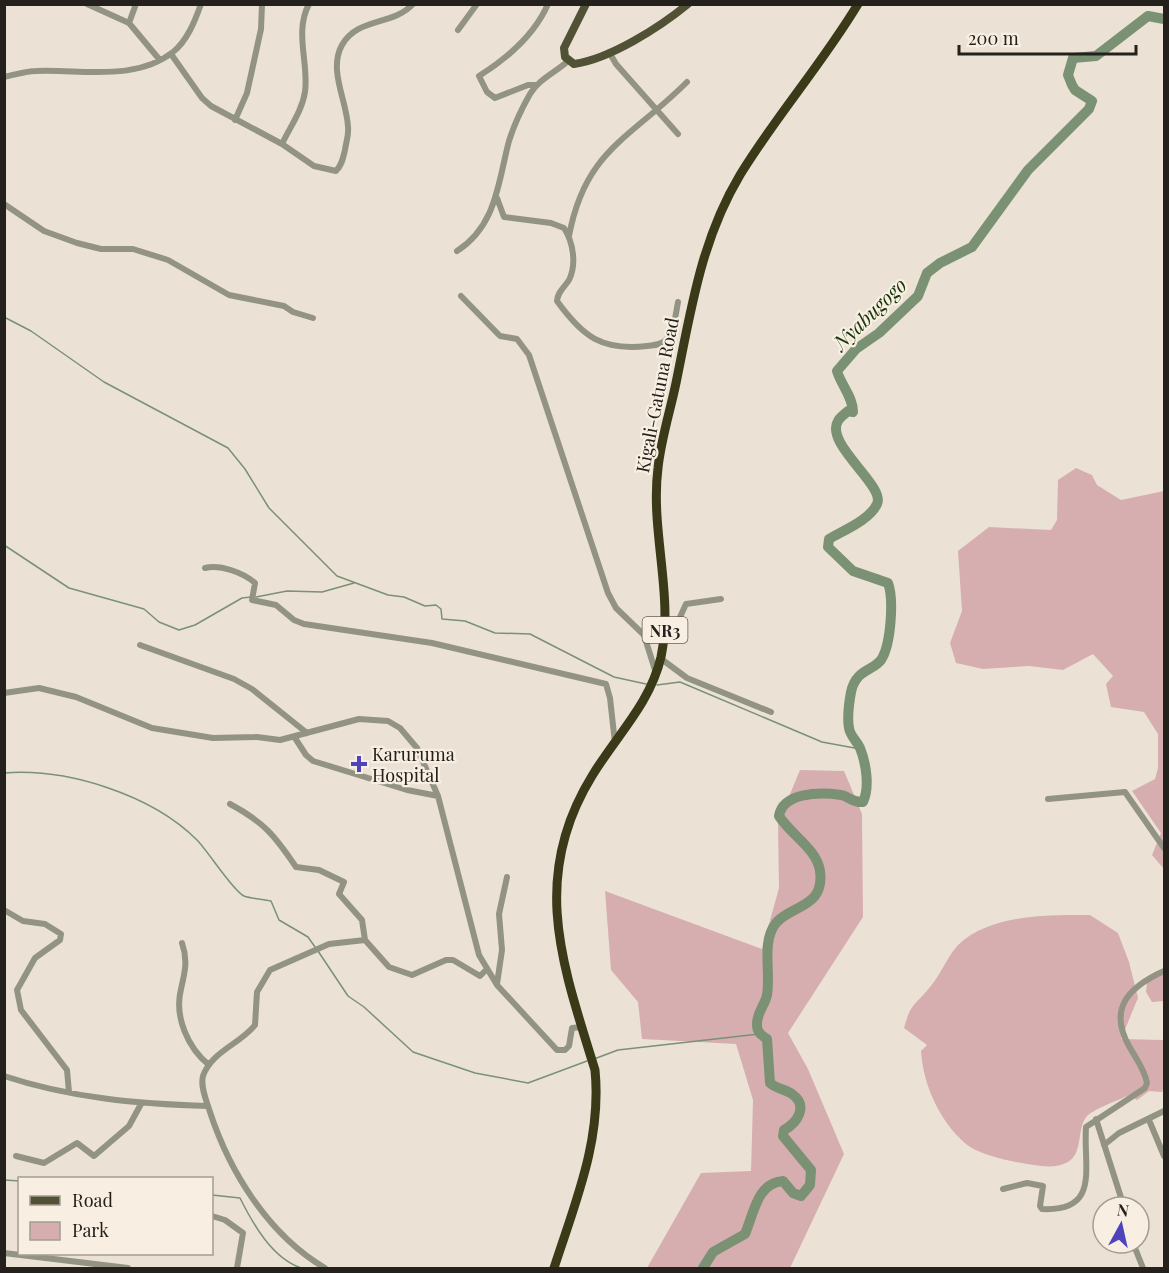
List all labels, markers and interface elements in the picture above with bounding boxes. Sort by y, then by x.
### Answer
scale bar [959,18,1136,56]
text: 200 m [968,26,1019,50]
water label: Nyabugogo [825,271,912,356]
street label: Kigali-Gatuna Road [630,315,684,475]
road number: NR3 [642,617,688,643]
place label: Karuruma Hospital [372,742,455,787]
marker: Karuruma Hospital [350,755,368,773]
legend [18,1177,213,1255]
text: Road [72,1188,113,1212]
north arrow [1091,1195,1151,1255]
text: N [1116,1198,1131,1221]
text: Park [72,1218,109,1242]

